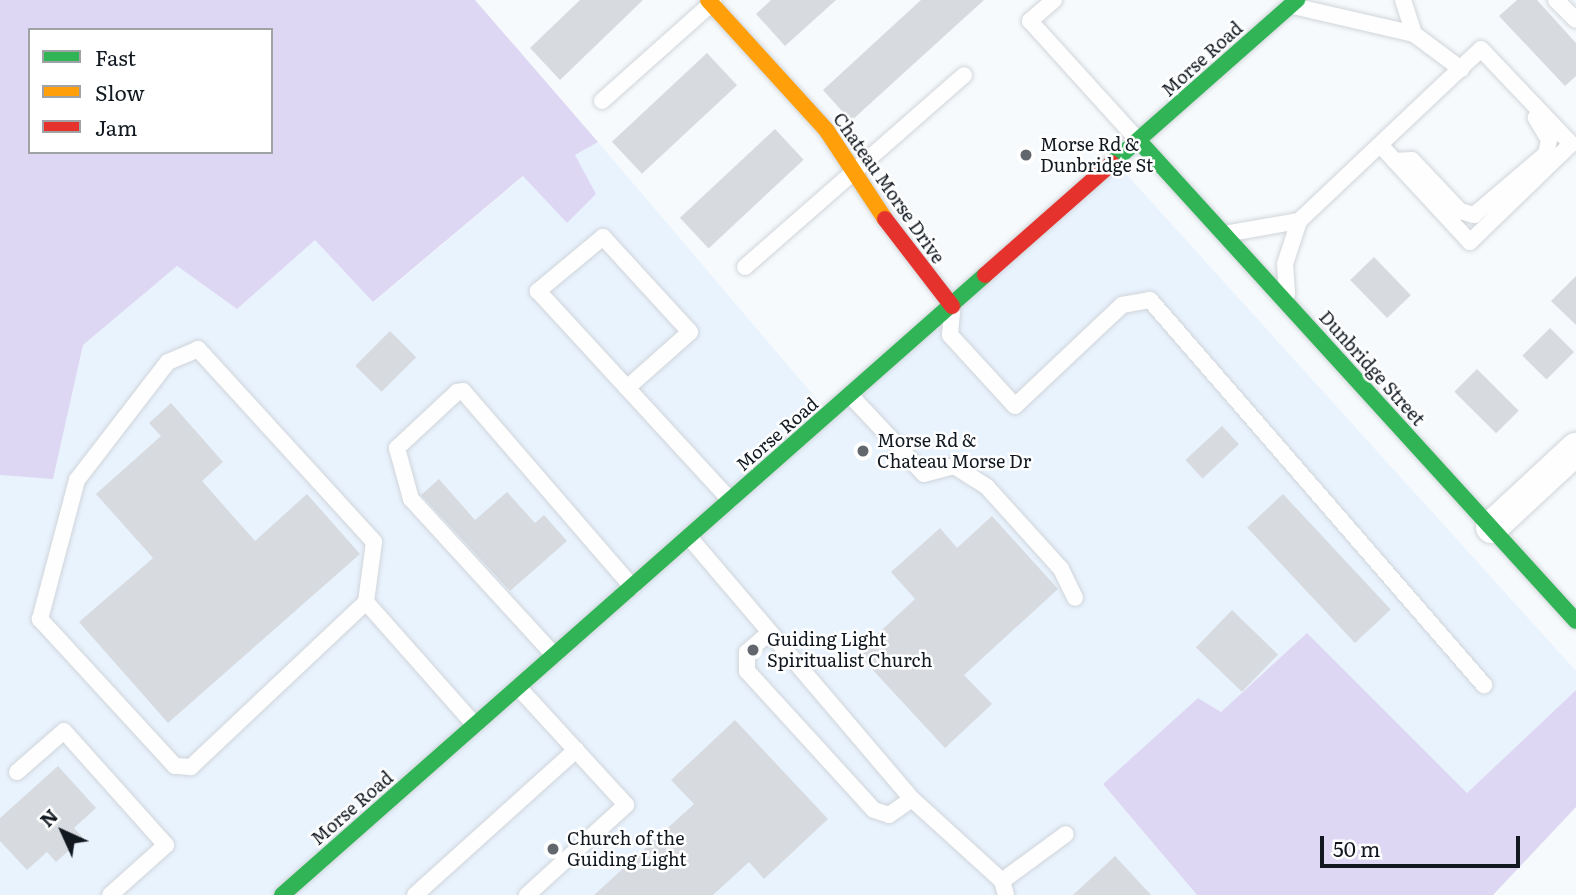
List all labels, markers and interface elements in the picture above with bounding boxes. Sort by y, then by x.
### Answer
street label: Morse Road [1157,17,1247,101]
legend [28,28,273,154]
text: Fast [95,41,136,72]
text: Slow [95,76,145,107]
street label: Chateau Morse Drive [829,108,949,268]
text: Jam [95,111,137,142]
place label: Morse Rd & Dunbridge St [1040,134,1153,176]
marker: Morse Rd & Dunbridge St [1018,147,1034,163]
street label: Dunbridge Street [1315,306,1429,430]
street label: Morse Road [732,393,822,475]
place label: Morse Rd & Chateau Morse Dr [877,430,1031,472]
marker: Morse Rd & Chateau Morse Dr [855,443,871,459]
place label: Guiding Light Spiritualist Church [767,629,932,672]
marker: Guiding Light Spiritualist Church [745,642,761,658]
street label: Morse Road [307,767,397,849]
north arrow [28,797,98,867]
text: N [33,802,64,833]
scale bar [1324,822,1524,866]
place label: Church of the Guiding Light [567,828,686,870]
text: 50 m [1333,832,1380,863]
marker: Church of the Guiding Light [545,841,561,857]

